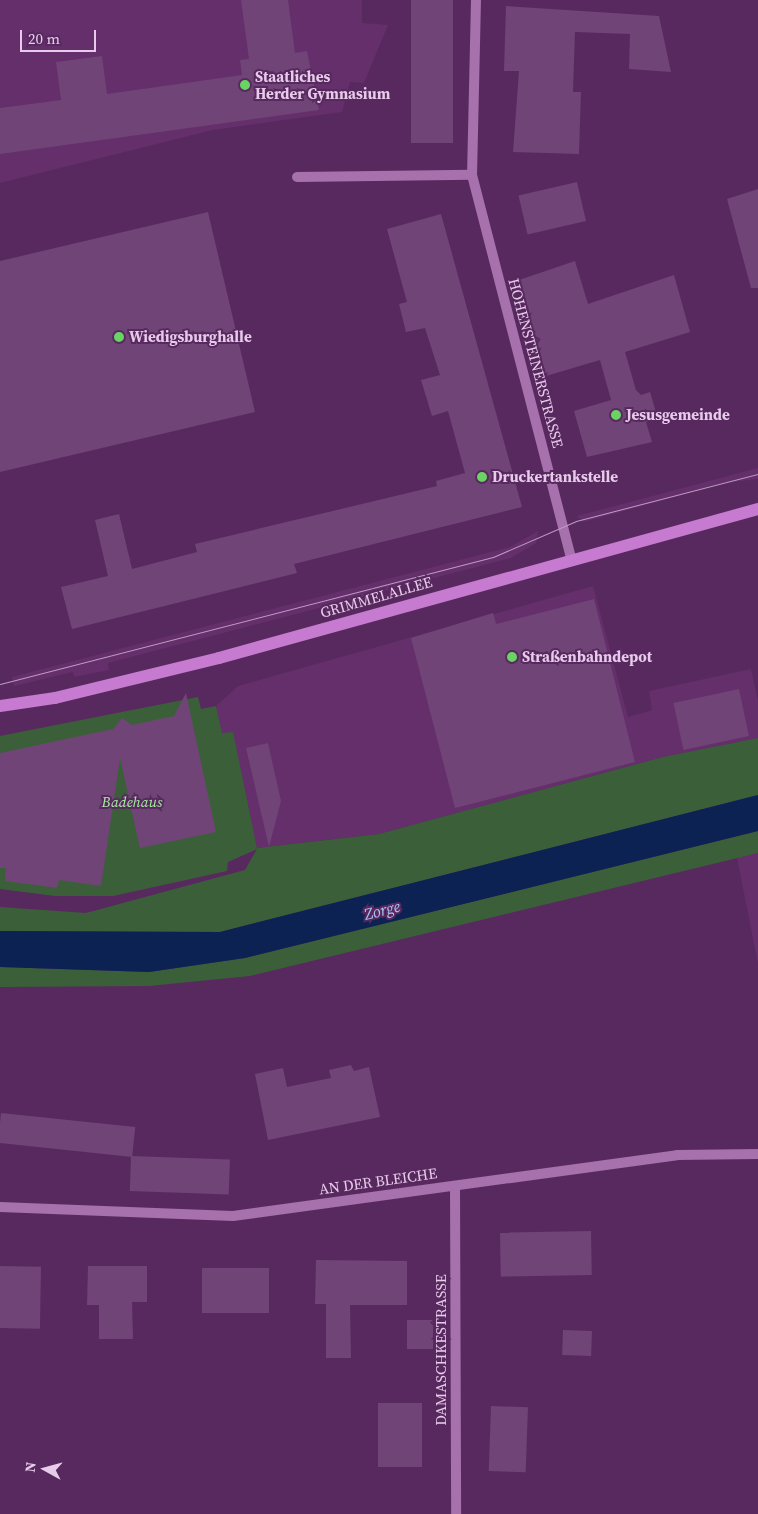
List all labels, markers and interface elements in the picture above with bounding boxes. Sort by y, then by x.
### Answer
scale bar [22,20,99,52]
text: 20 m [28,28,60,49]
place label: Staatliches Herder Gymnasium [255,67,390,102]
marker: Staatliches Herder Gymnasium [239,79,251,91]
street label: HOHENSTEINERSTRASSE [505,276,567,450]
place label: Wiedigsburghalle [129,328,252,346]
marker: Wiedigsburghalle [113,331,125,343]
place label: Jesusgemeinde [626,406,730,424]
marker: Jesusgemeinde [610,409,622,421]
place label: Druckertankstelle [492,468,618,486]
marker: Druckertankstelle [476,471,488,483]
street label: GRIMMELALLEE [318,572,434,622]
place label: Straßenbahndepot [522,648,652,666]
marker: Straßenbahndepot [506,651,518,663]
park label: Badehaus [102,793,162,811]
water label: Zorge [362,896,402,924]
street label: AN DER BLEICHE [318,1164,438,1198]
street label: DAMASCHKESTRASSE [432,1274,450,1426]
north arrow [20,1444,70,1494]
text: N [20,1461,41,1473]

